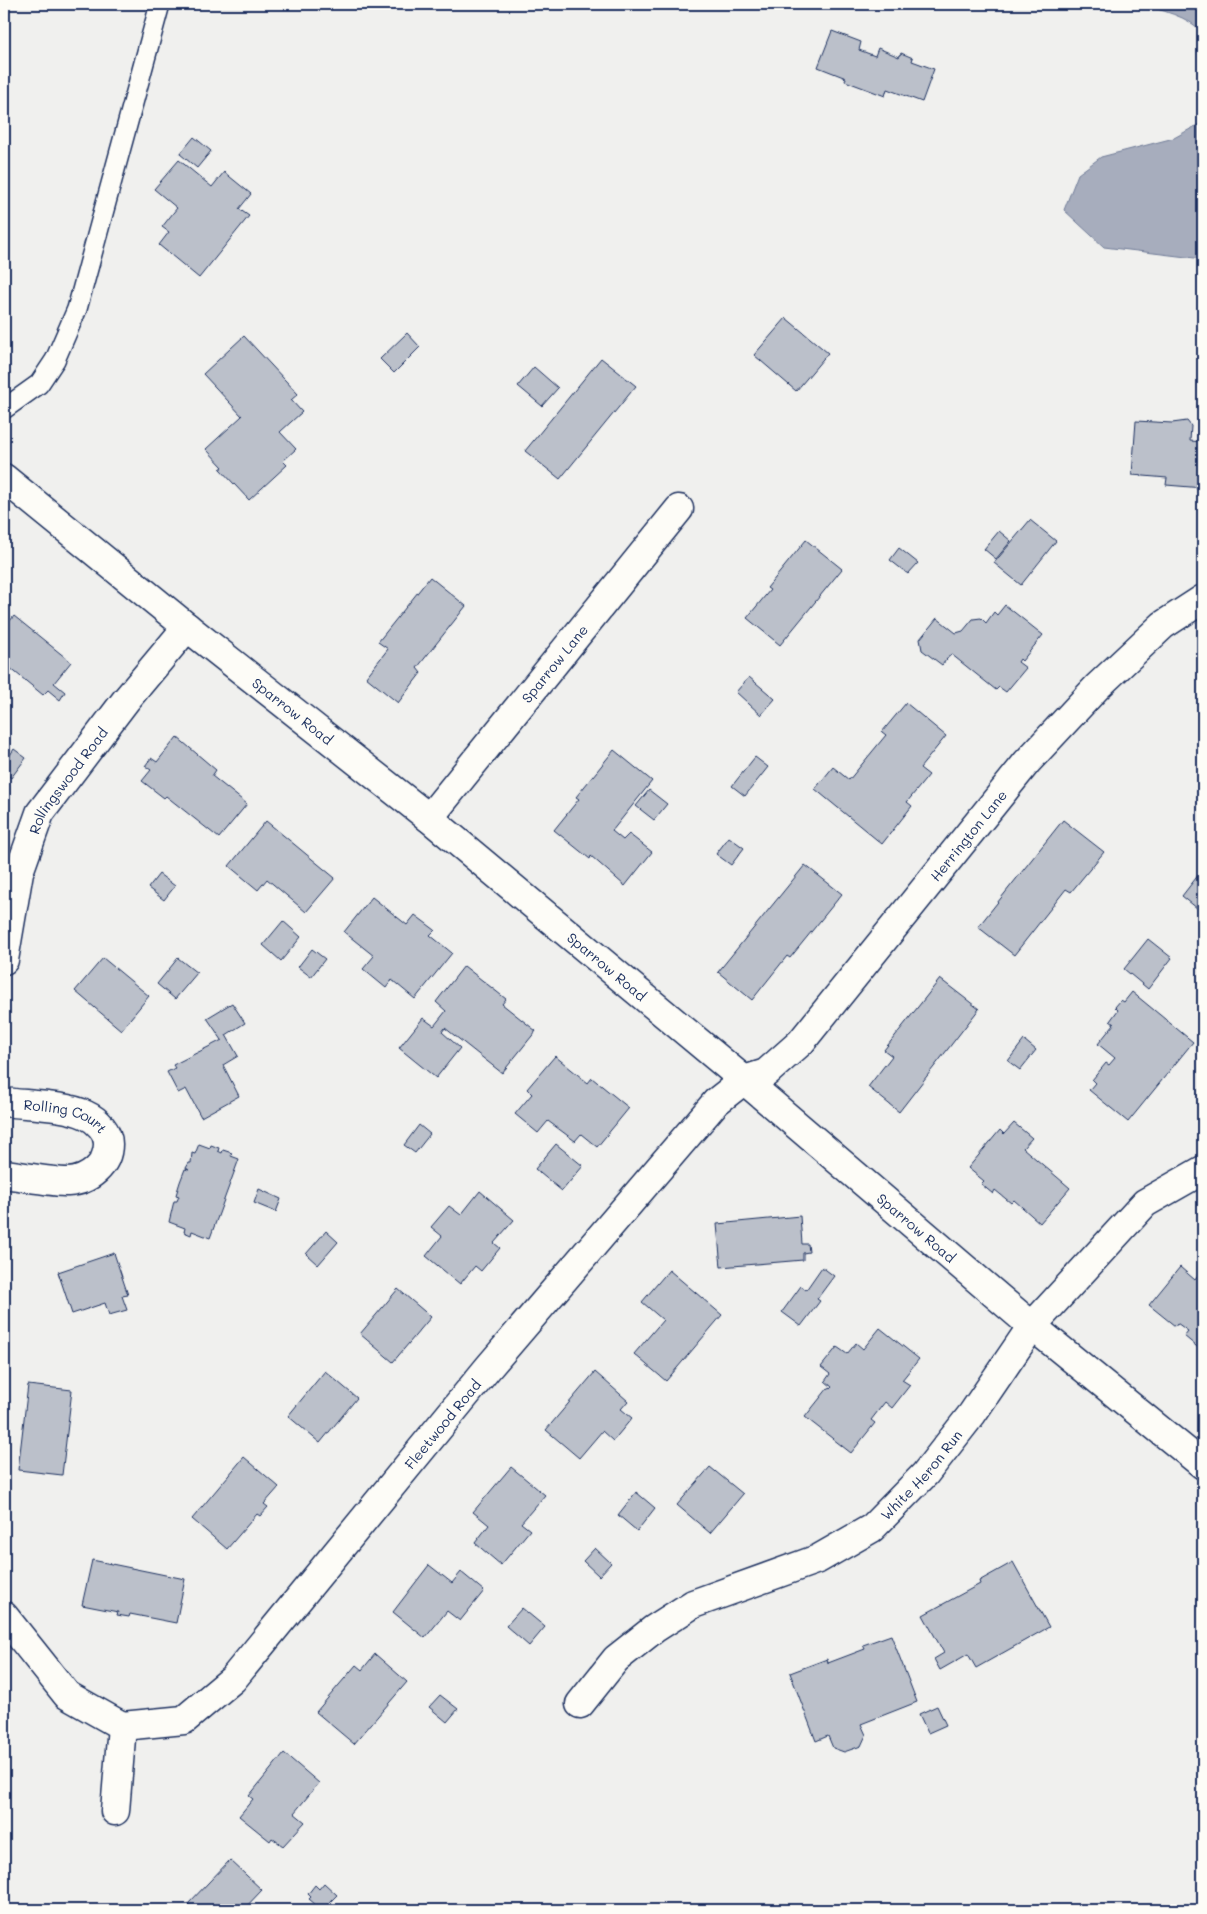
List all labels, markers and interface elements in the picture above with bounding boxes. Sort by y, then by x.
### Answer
street label: Sparrow Lane [517,620,592,706]
street label: Sparrow Road [249,673,337,749]
street label: Rollingswood Road [24,723,112,836]
street label: Herrington Lane [925,786,1011,885]
street label: Sparrow Road [563,928,651,1005]
street label: Rolling Court [23,1094,112,1137]
street label: Sparrow Road [873,1188,960,1267]
street label: Fleetwood Road [400,1375,485,1473]
street label: White Heron Run [876,1426,966,1524]

